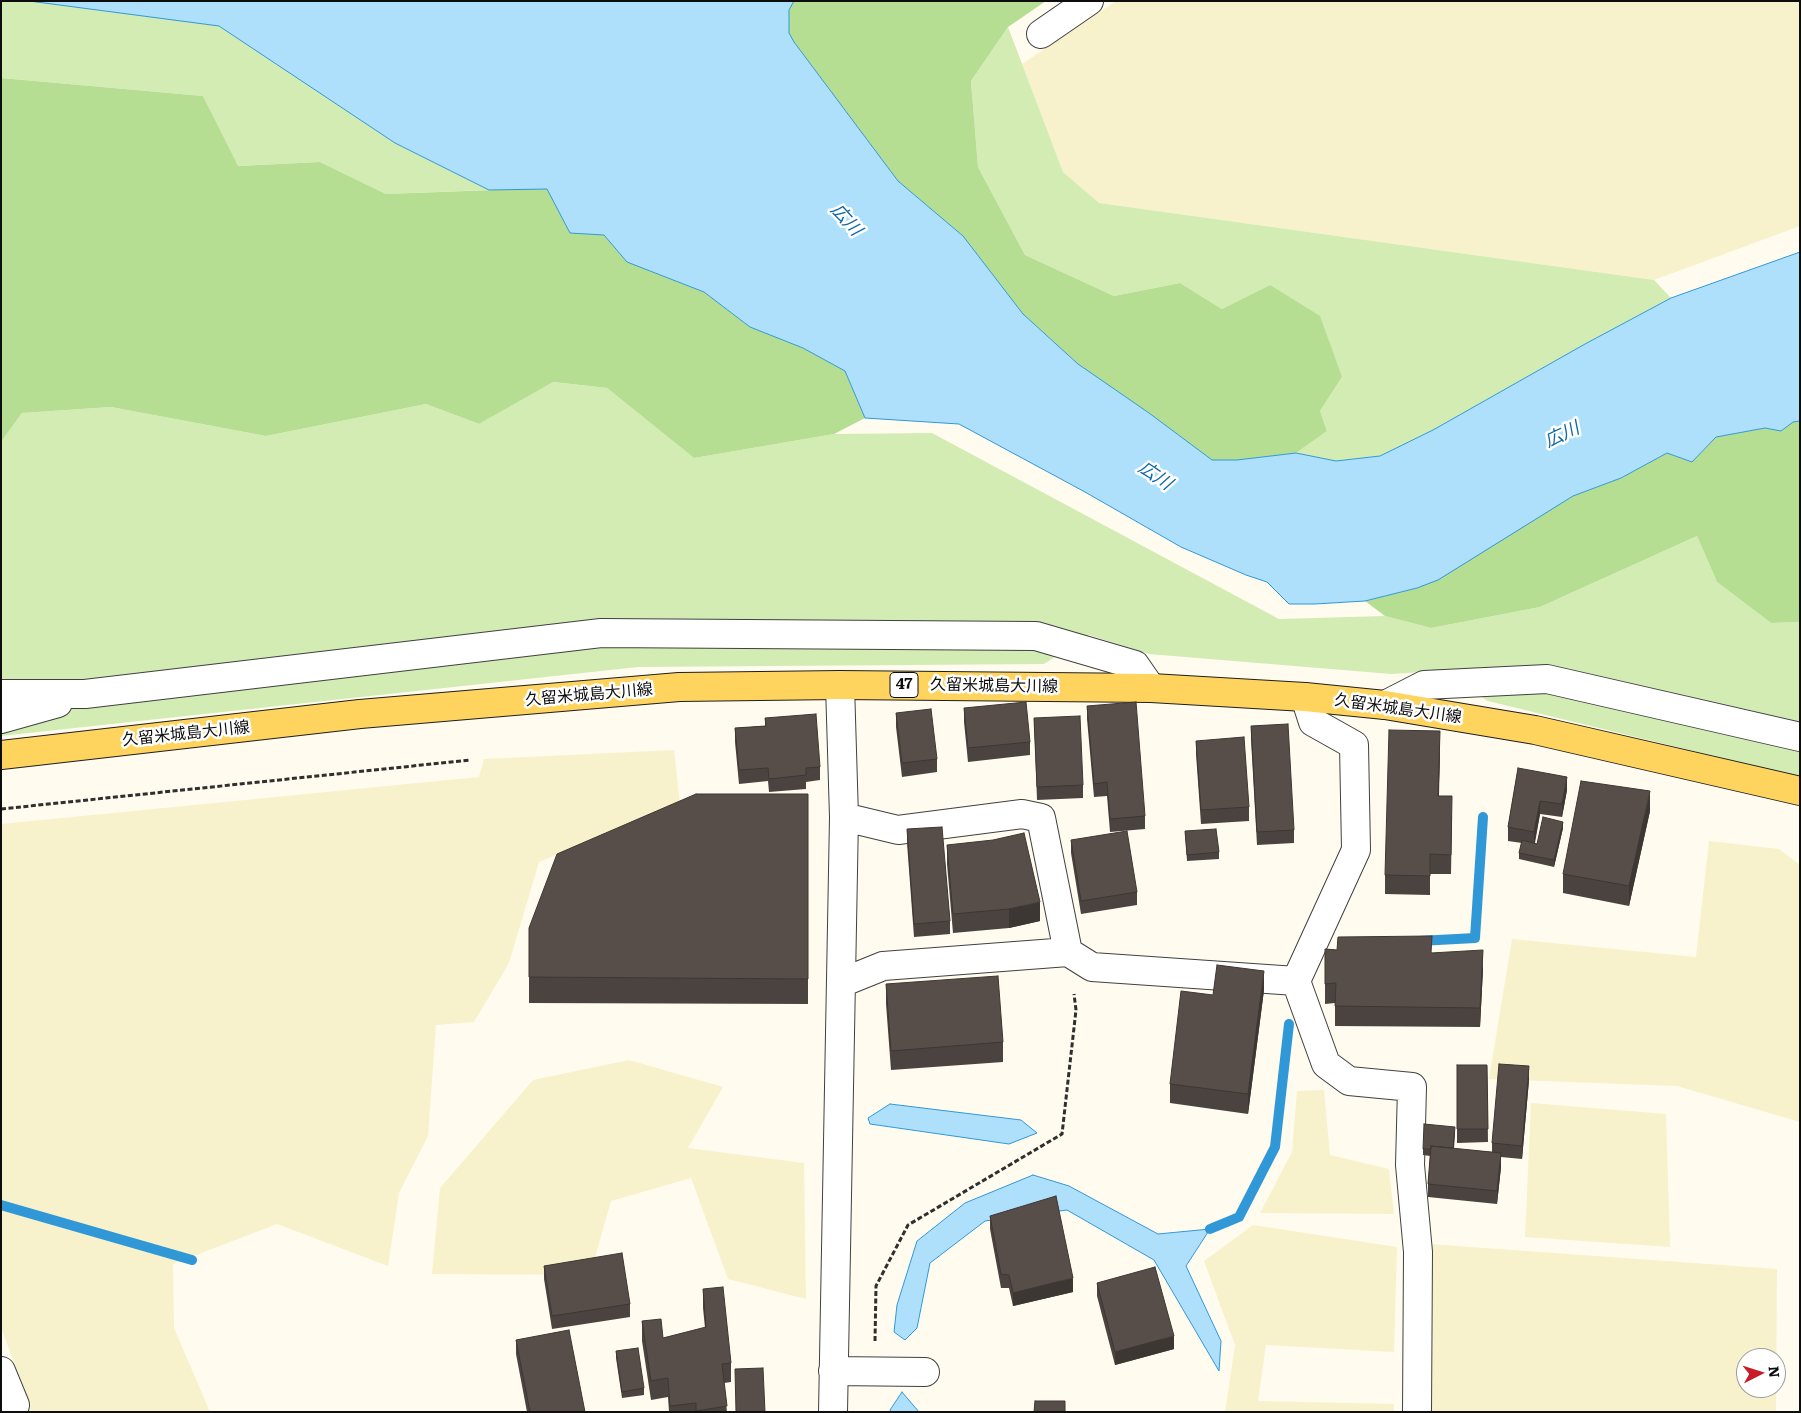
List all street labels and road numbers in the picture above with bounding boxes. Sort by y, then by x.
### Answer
road number: 47 [890,672,918,698]
street label: 久留米城島大川線 [930,675,1058,697]
street label: 久留米城島大川線 [524,680,654,710]
street label: 久留米城島大川線 [1333,691,1463,727]
street label: 久留米城島大川線 [121,718,251,750]

